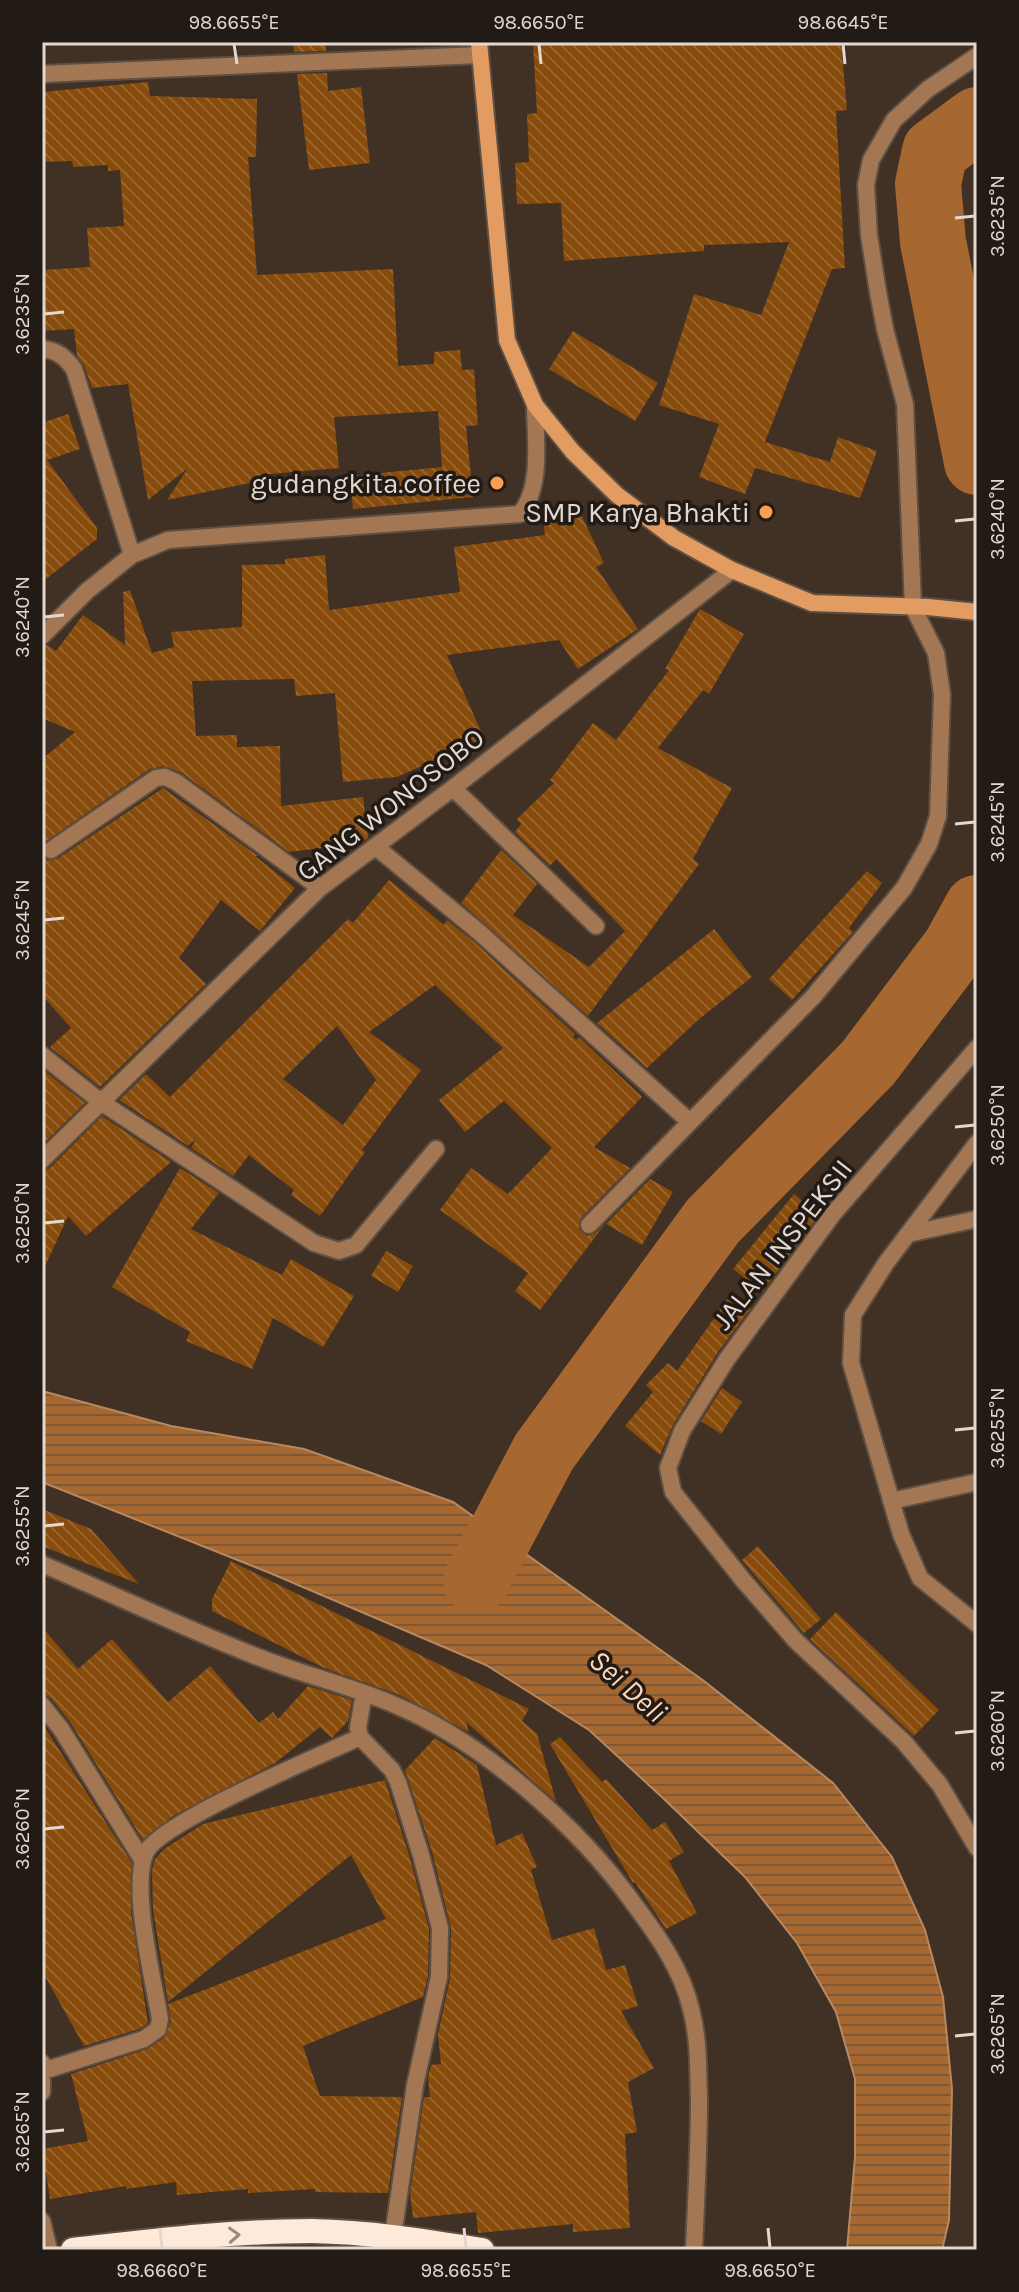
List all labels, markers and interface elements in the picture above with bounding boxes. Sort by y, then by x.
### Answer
text: 98.6655°E [189,11,280,34]
text: 98.6650°E [493,11,585,34]
text: 98.6645°E [798,11,888,34]
text: 3.6235°N [986,175,1009,257]
text: 3.6235°N [11,273,34,355]
place label: gudangkita.coffee [251,467,481,500]
marker: gudangkita.coffee [488,474,506,492]
text: 3.6240°N [986,478,1009,560]
place label: SMP Karya Bhakti [525,496,750,529]
marker: SMP Karya Bhakti [757,503,775,521]
text: 3.6240°N [11,576,34,658]
street label: GANG WONOSOBO [290,721,491,888]
text: 3.6245°N [986,781,1009,863]
text: 3.6245°N [11,879,34,961]
text: 3.6250°N [986,1084,1009,1166]
street label: JALAN INSPEKSII [706,1153,859,1336]
text: 3.6250°N [11,1182,34,1264]
text: 3.6255°N [986,1387,1009,1469]
text: 3.6255°N [11,1485,34,1567]
water label: Sei Deli [582,1642,674,1730]
text: 3.6260°N [986,1690,1009,1772]
text: 3.6260°N [11,1788,34,1870]
text: 3.6265°N [986,1993,1009,2075]
text: 3.6265°N [11,2091,34,2173]
one-way arrow [228,2227,241,2244]
text: 98.6660°E [116,2259,208,2282]
text: 98.6655°E [421,2259,512,2282]
text: 98.6650°E [724,2259,816,2282]

